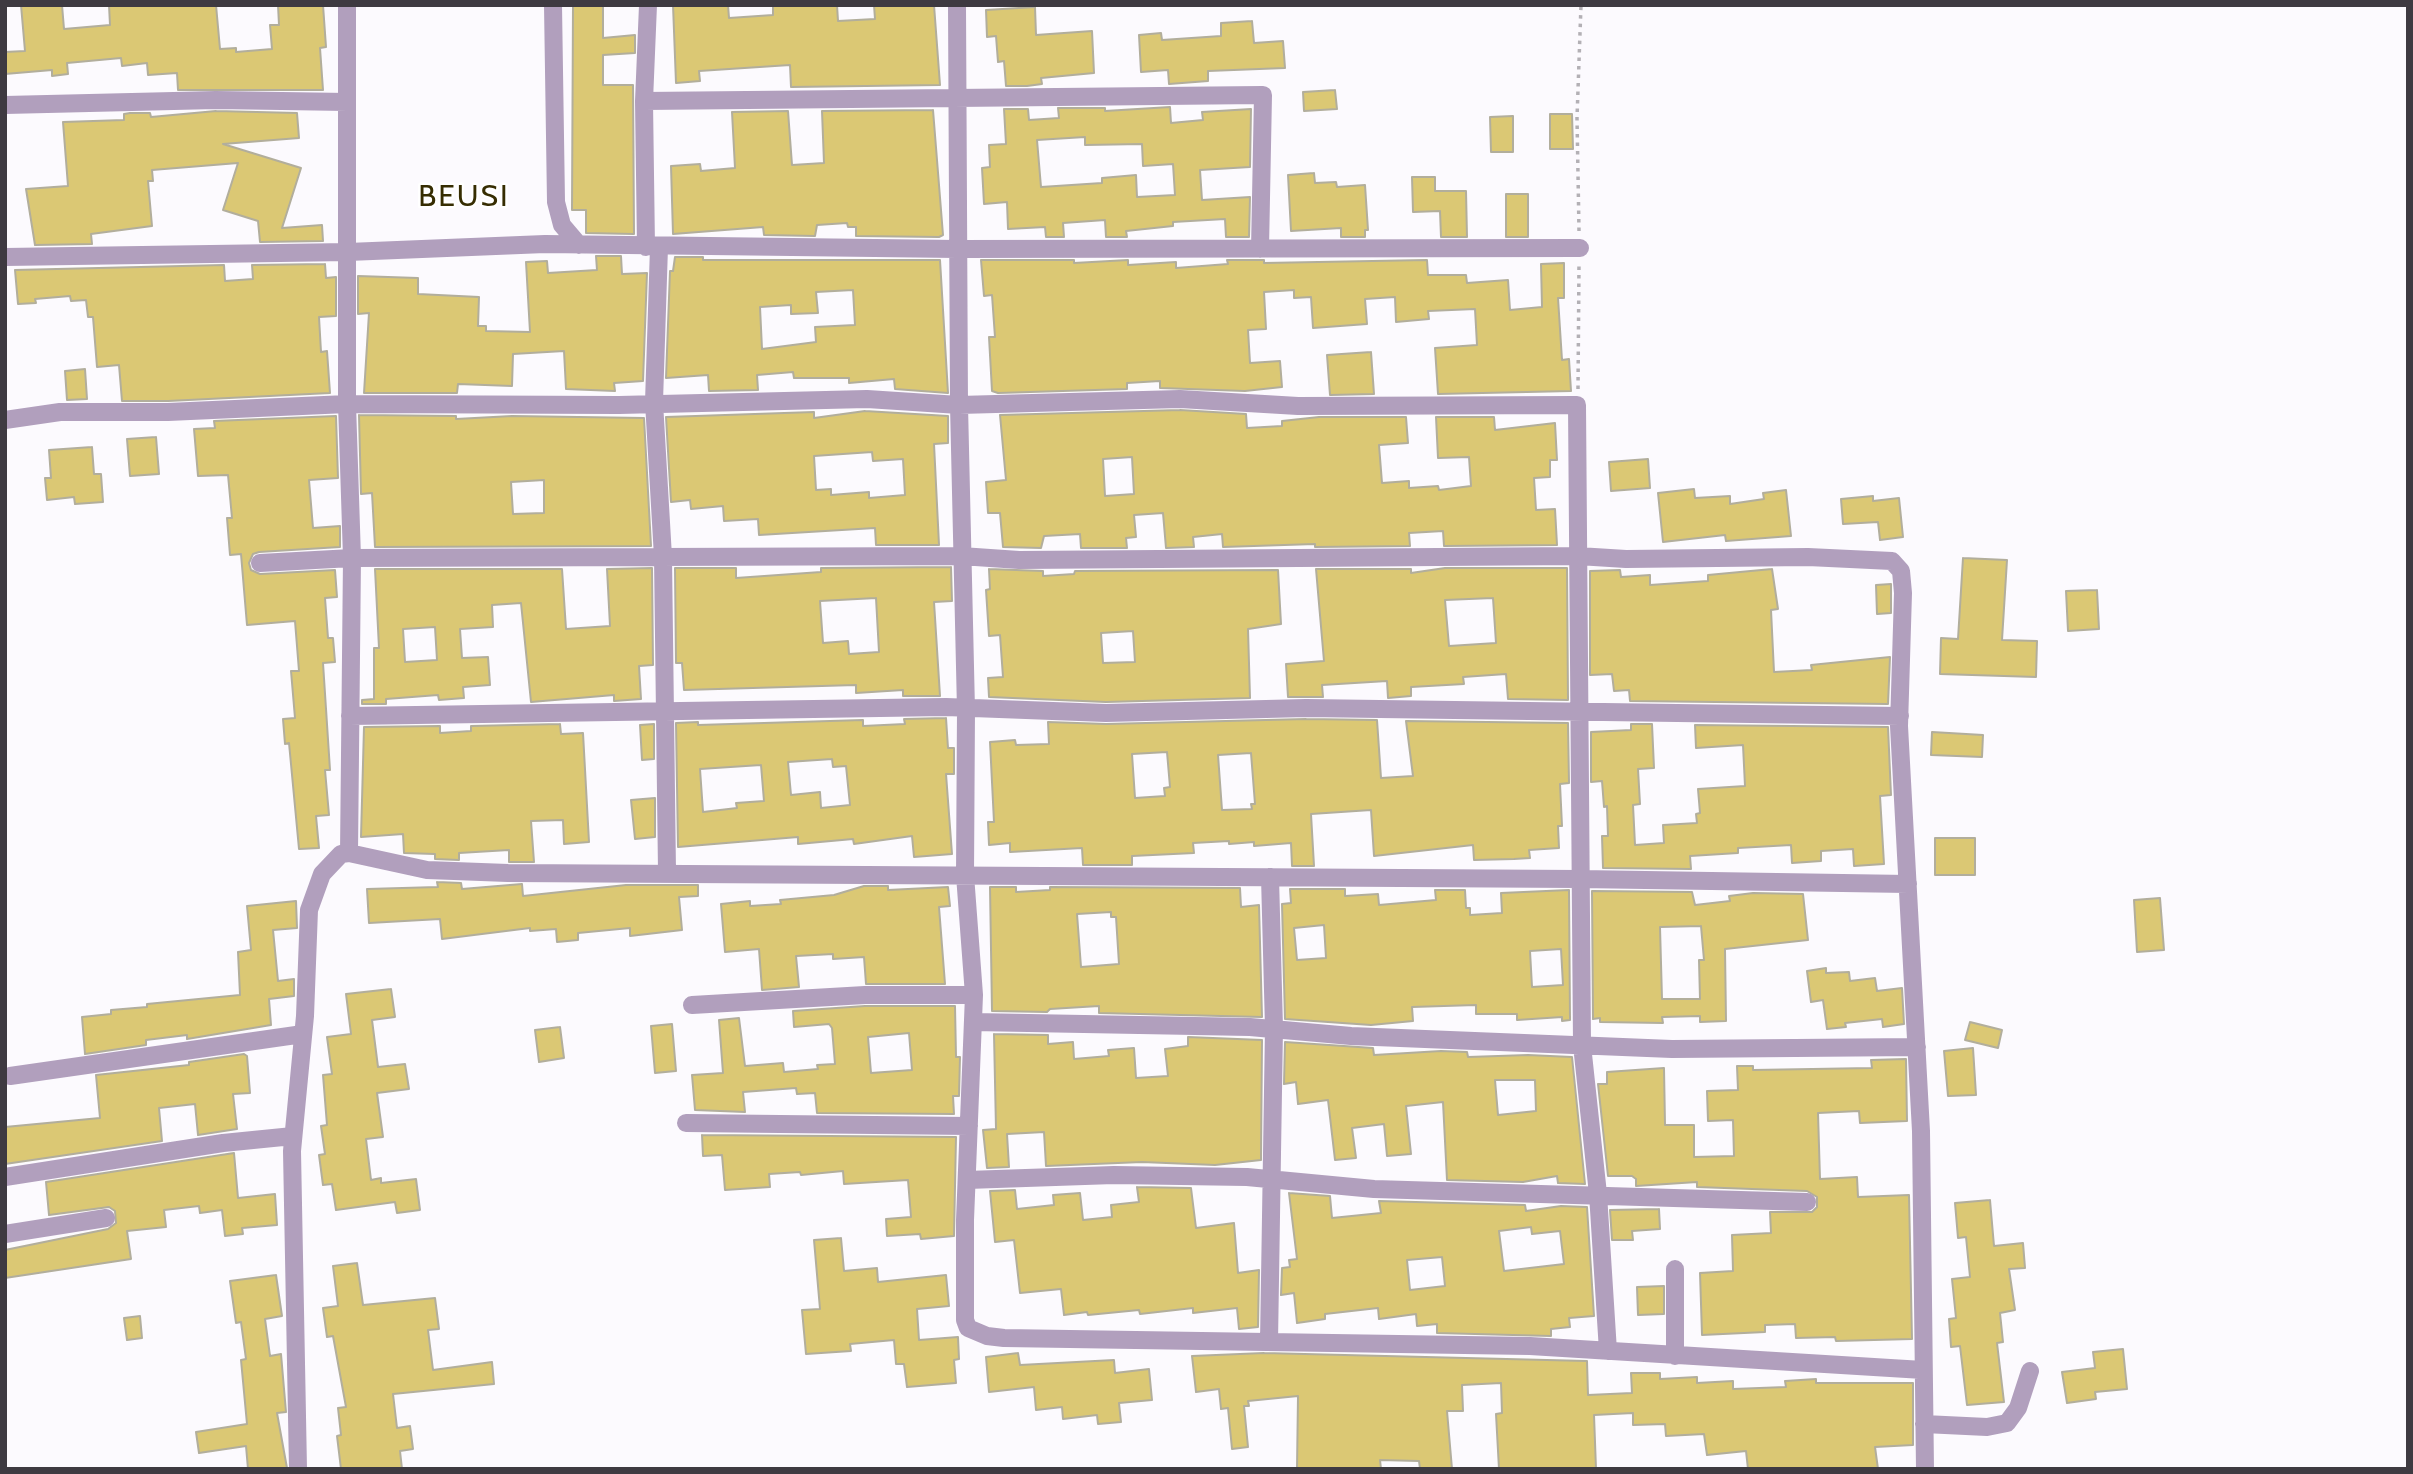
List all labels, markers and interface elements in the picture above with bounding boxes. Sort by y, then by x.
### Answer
district label: BEUSI [419,179,509,215]

